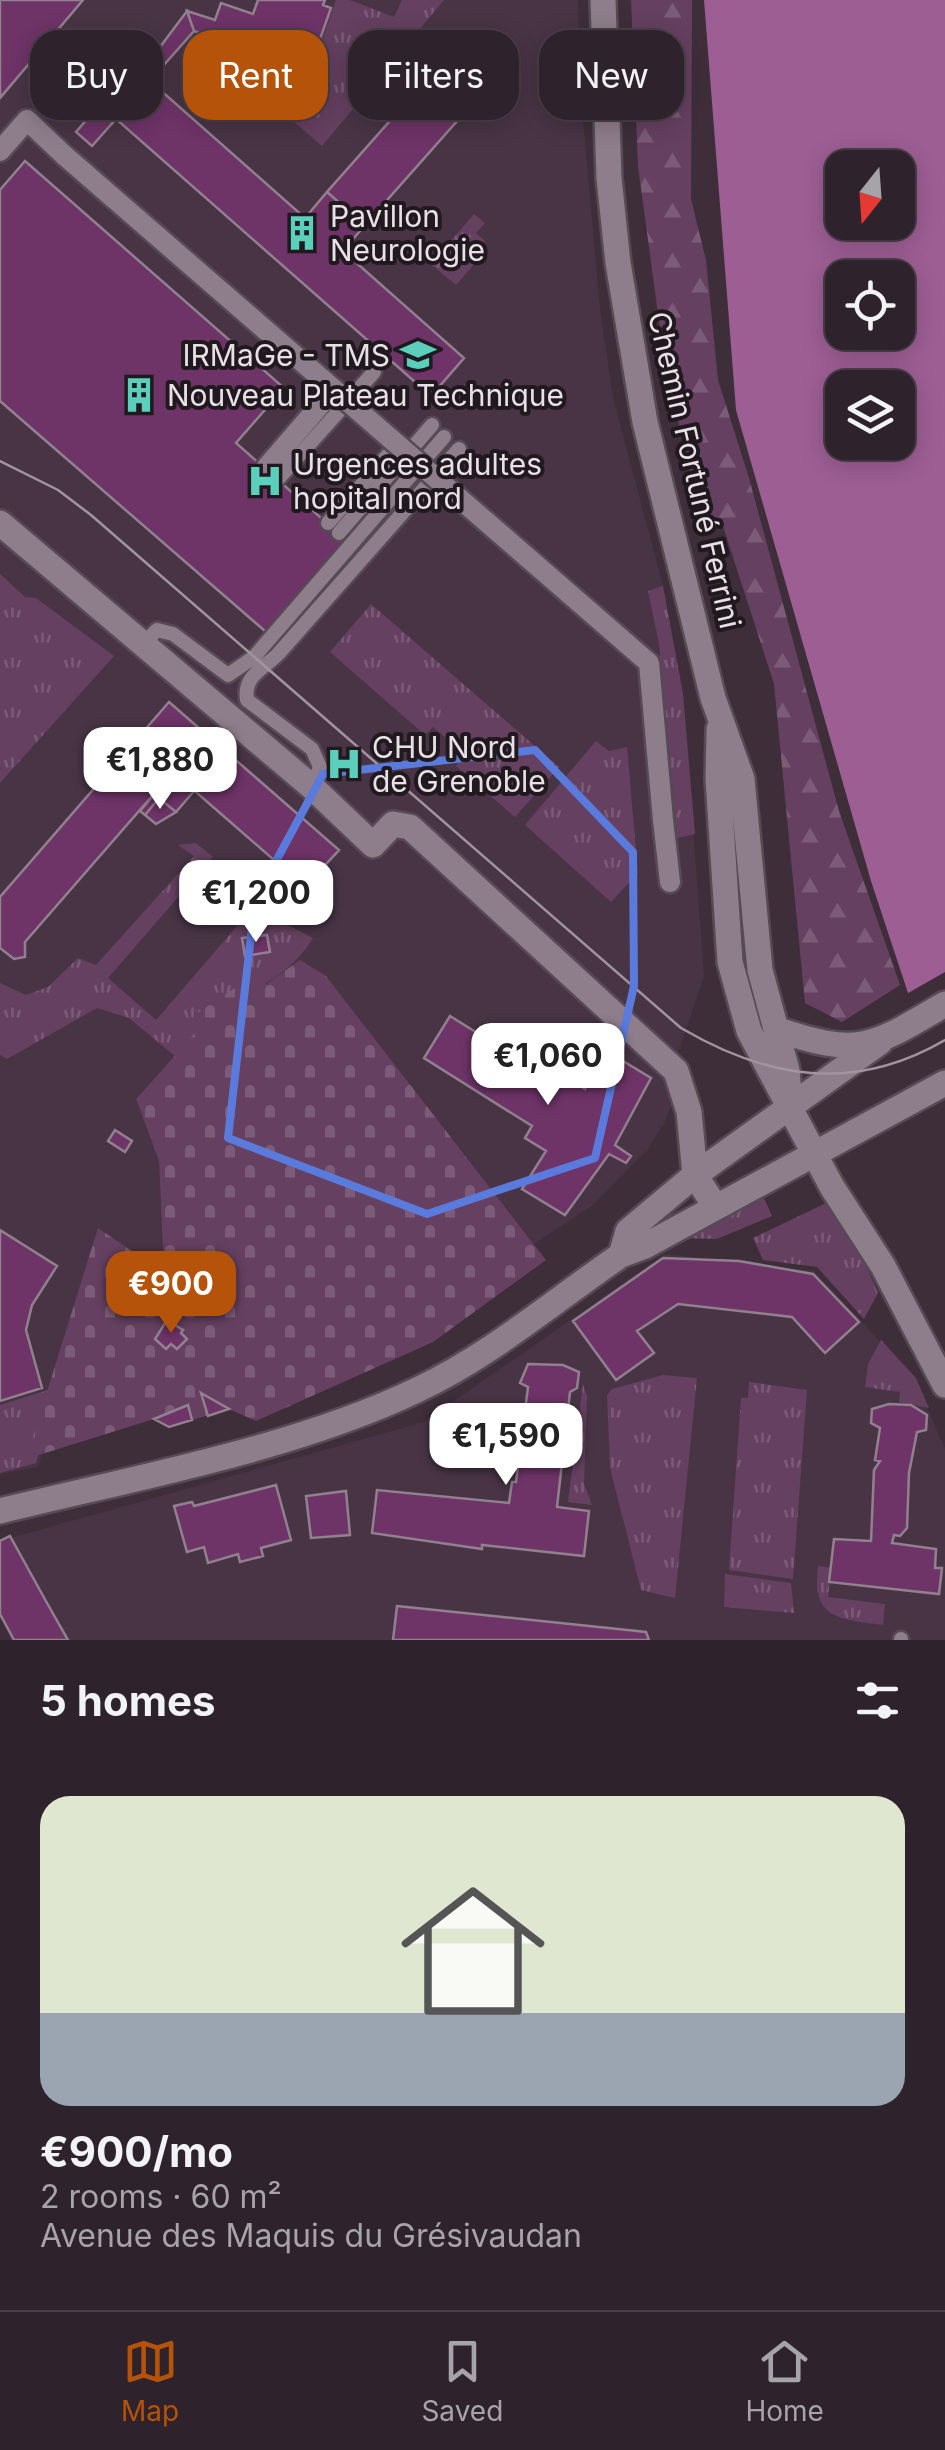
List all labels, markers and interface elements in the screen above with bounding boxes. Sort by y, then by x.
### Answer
chip: Buy [30,30,163,120]
chip: Rent [183,30,328,120]
chip: Filters [348,30,519,120]
chip: New [539,30,684,120]
north arrow [825,150,915,240]
map controls [825,150,915,460]
place label: Pavillon Neurologie [330,198,485,268]
building icon: Pavillon Neurologie [283,214,321,252]
button: locate [825,260,915,350]
street label: Chemin Fortuné Ferrini [641,308,749,632]
school or university icon: IRMaGe - TMS [399,336,437,374]
place label: IRMaGe - TMS [182,337,390,373]
button: layers [825,370,915,460]
building icon: Nouveau Plateau Technique [120,376,158,414]
place label: Nouveau Plateau Technique [167,377,564,413]
place label: Urgences adultes hopital nord [293,446,542,516]
hospital icon: Urgences adultes hopital nord [246,462,284,500]
pin: €1,880 [79,727,241,812]
place label: CHU Nord de Grenoble [372,729,546,799]
text: €1,880 [106,740,214,779]
hospital icon: CHU Nord de Grenoble [325,745,363,783]
pin: €1,200 [175,860,337,945]
text: €1,200 [201,873,311,912]
pin: €1,060 [467,1023,629,1108]
text: €1,060 [493,1036,603,1075]
pin: €900 [112,1251,230,1336]
text: €900 [128,1264,214,1303]
pin: €1,590 [425,1403,587,1488]
text: €1,590 [452,1416,561,1455]
icon: filters [850,1673,905,1728]
text: 5 homes [40,1675,216,1726]
icon: home [383,1861,563,2041]
text: €900/mo [40,2126,233,2177]
text: 2 rooms · 60 m² [40,2177,282,2216]
text: Avenue des Maquis du Grésivaudan [40,2216,582,2255]
tab: Map [121,2334,179,2428]
tab: Saved [421,2334,503,2428]
tab: Home [745,2334,824,2428]

